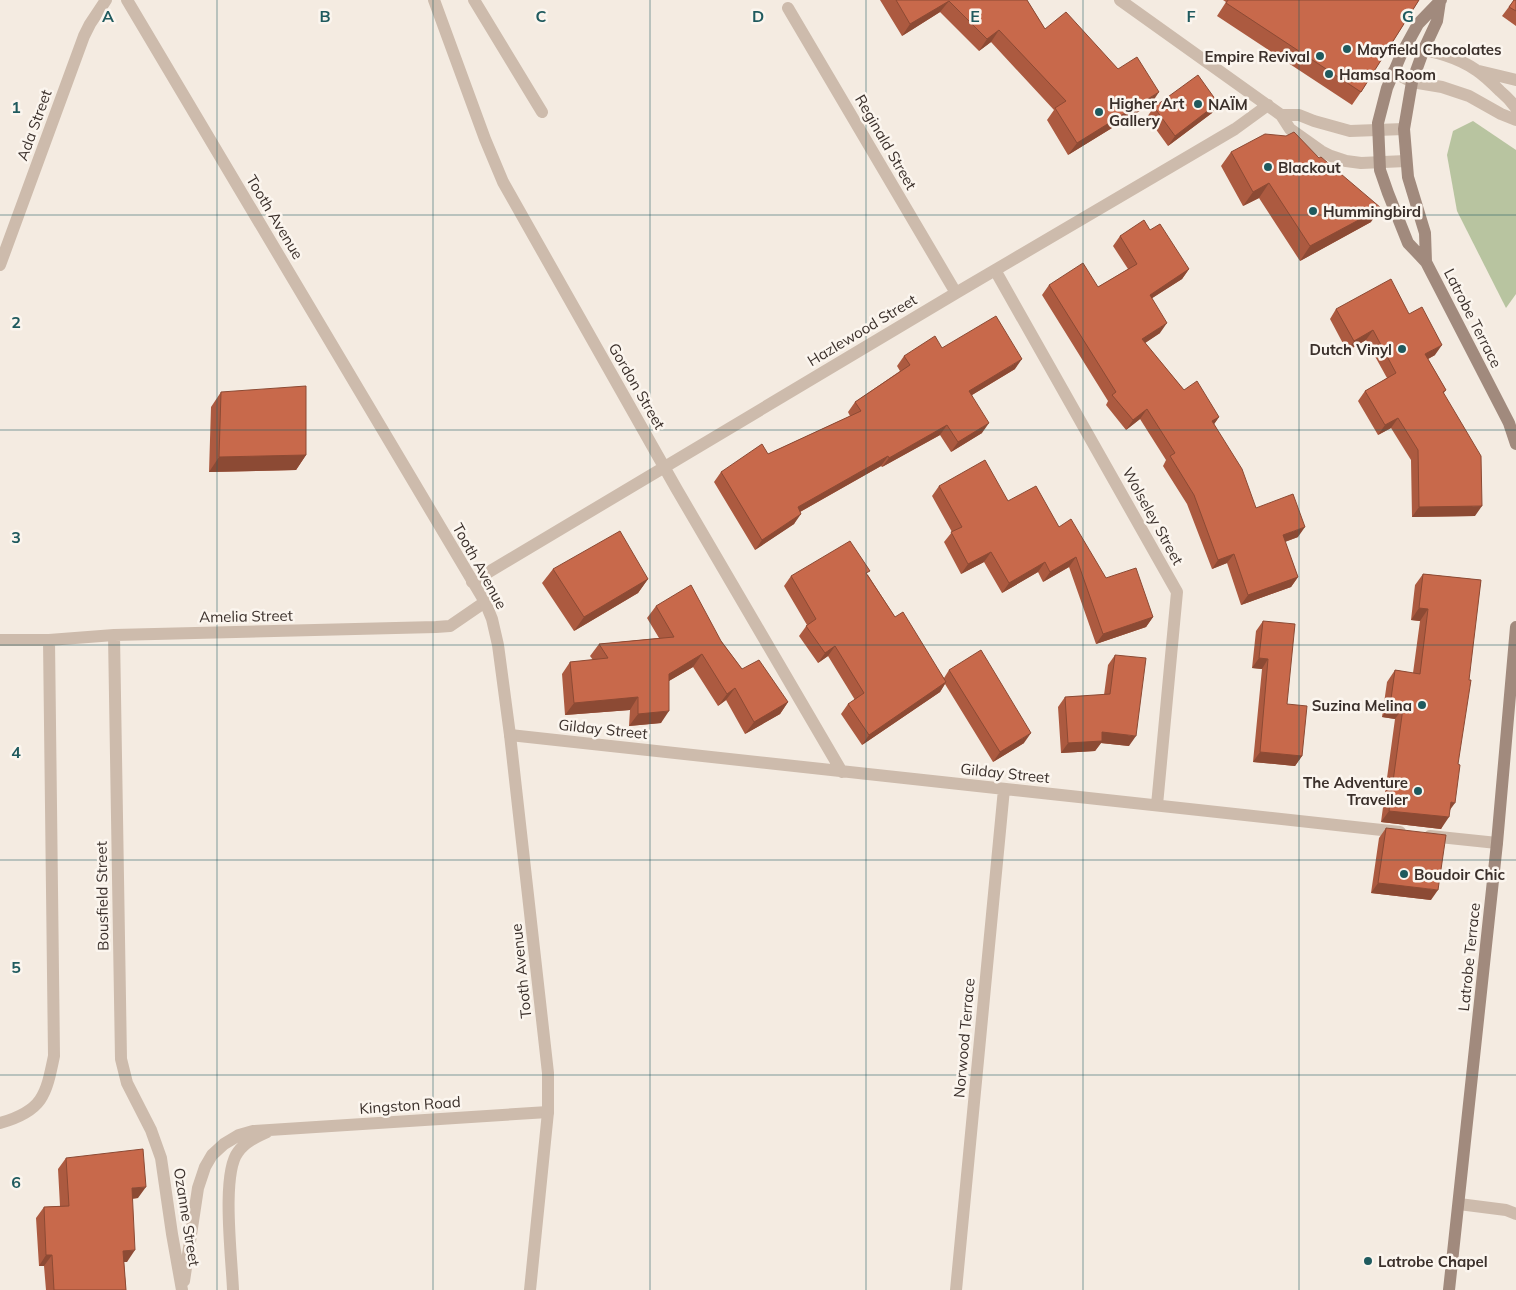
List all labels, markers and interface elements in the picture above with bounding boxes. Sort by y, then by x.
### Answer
text: A [102,6,114,26]
text: B [319,6,331,26]
text: C [536,6,547,26]
text: D [752,6,764,26]
text: E [970,6,980,26]
text: F [1186,6,1196,26]
text: G [1402,6,1414,26]
place label: Mayfield Chocolates [1357,40,1502,59]
marker: Mayfield Chocolates [1341,43,1353,55]
place label: Empire Revival [1205,47,1310,66]
marker: Empire Revival [1314,50,1326,62]
place label: Hamsa Room [1339,65,1436,84]
marker: Hamsa Room [1323,68,1335,80]
street label: Ada Street [12,87,56,163]
street label: Reginald Street [851,91,921,193]
place label: Higher Art Gallery [1109,94,1185,130]
place label: NAÏM [1208,95,1248,114]
text: 1 [11,97,21,117]
marker: NAÏM [1192,98,1204,110]
marker: Higher Art Gallery [1093,106,1105,118]
place label: Blackout [1278,158,1341,177]
marker: Blackout [1262,161,1274,173]
street label: Tooth Avenue [242,171,308,263]
place label: Hummingbird [1323,202,1421,221]
marker: Hummingbird [1307,205,1319,217]
street label: Latrobe Terrace [1440,265,1506,371]
street label: Hazlewood Street [804,290,920,370]
text: 2 [11,312,21,332]
street label: Gordon Street [605,339,669,433]
place label: Dutch Vinyl [1310,340,1392,359]
marker: Dutch Vinyl [1396,343,1408,355]
street label: Wolseley Street [1118,464,1188,568]
street label: Tooth Avenue [449,520,511,612]
text: 3 [11,527,21,547]
street label: Amelia Street [199,606,293,626]
place label: Suzina Melina [1312,696,1412,715]
marker: Suzina Melina [1416,699,1428,711]
street label: Gilday Street [558,715,648,743]
text: 4 [11,742,21,762]
street label: Gilday Street [960,759,1050,787]
place label: The Adventure Traveller [1303,773,1408,809]
marker: The Adventure Traveller [1412,785,1424,797]
street label: Bousfield Street [92,841,112,951]
place label: Boudoir Chic [1414,865,1506,884]
marker: Boudoir Chic [1398,868,1410,880]
street label: Latrobe Terrace [1454,902,1484,1012]
street label: Tooth Avenue [507,923,535,1019]
text: 5 [11,957,21,977]
street label: Norwood Terrace [949,977,979,1099]
street label: Kingston Road [359,1092,461,1118]
street label: Ozanne Street [170,1166,204,1268]
text: 6 [11,1172,21,1192]
place label: Latrobe Chapel [1378,1252,1488,1271]
marker: Latrobe Chapel [1362,1255,1374,1267]

